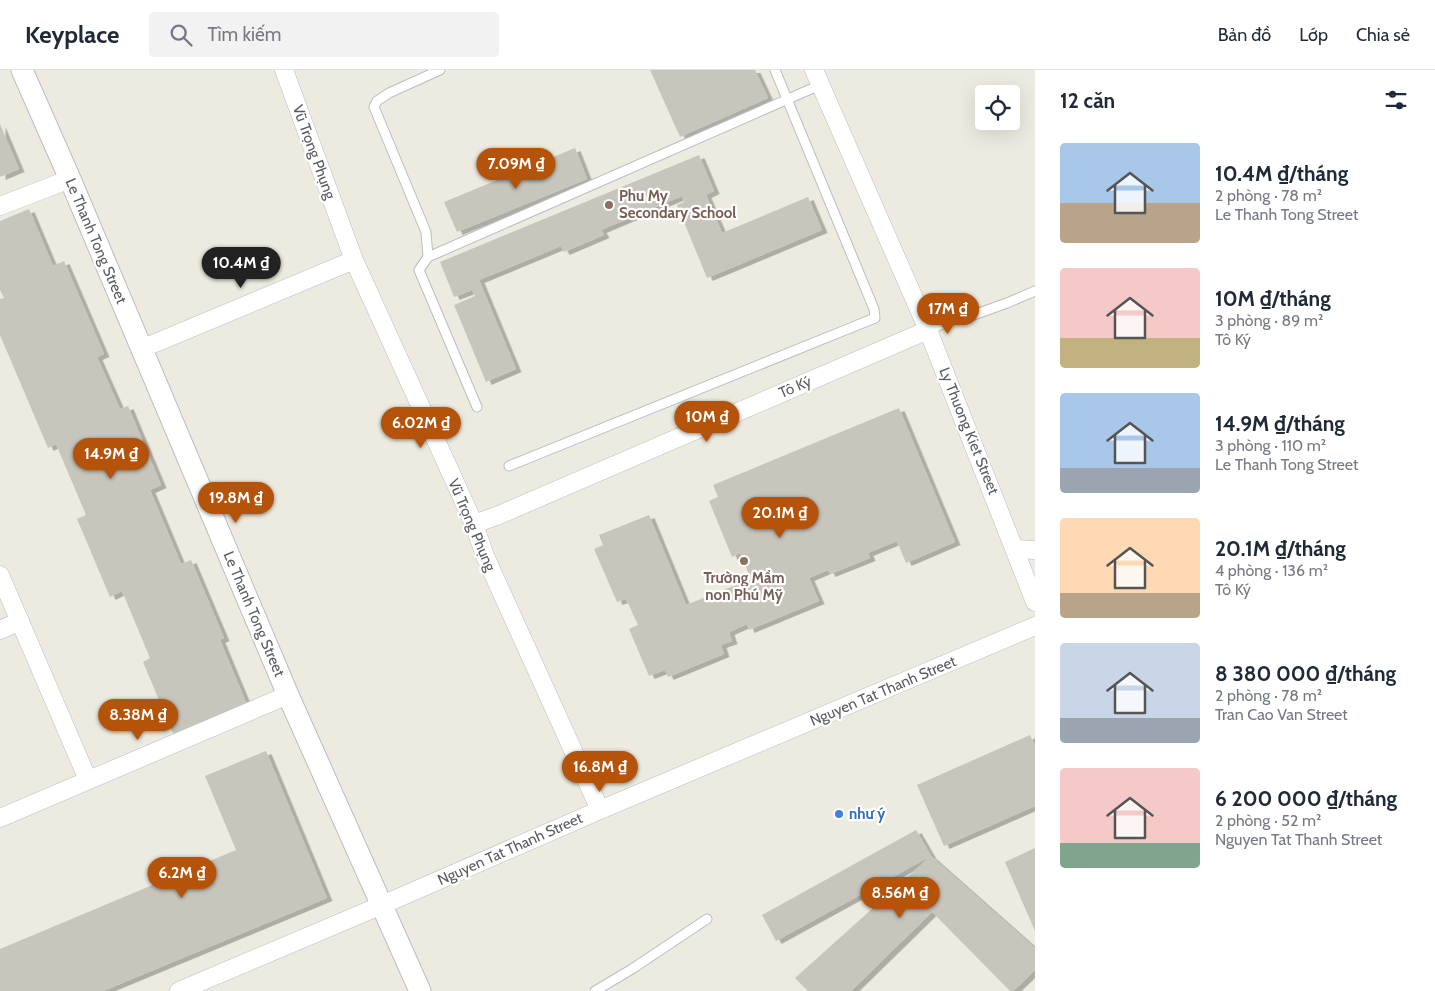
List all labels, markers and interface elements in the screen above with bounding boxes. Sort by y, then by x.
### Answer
search box [149,12,499,57]
text: Keyplace [25,20,119,49]
icon: search [167,21,195,49]
text: Tìm kiếm [207,23,281,46]
text: Bản đồ [1218,24,1271,46]
text: Lớp [1299,24,1328,46]
text: Chia sẻ [1356,24,1410,46]
map controls [975,85,1020,130]
button: locate [975,85,1020,130]
icon: filters [1382,86,1410,114]
text: 12 căn [1060,88,1115,113]
street label: Vũ Trọng Phụng [289,102,340,202]
pin: 7.09M ₫ [470,148,562,190]
text: 7.09M ₫ [487,154,545,173]
text: 10.4M ₫/tháng [1215,161,1348,186]
icon: home [1100,163,1160,223]
street label: Le Thanh Tong Street [61,176,131,306]
text: 2 phòng · 78 m² [1215,186,1322,205]
place label: Phu My Secondary School [619,187,736,222]
marker: Phu My Secondary School [603,199,615,211]
text: Le Thanh Tong Street [1215,205,1358,224]
pin: 10.4M ₫ [195,246,287,289]
text: 10.4M ₫ [213,253,269,272]
text: 10M ₫/tháng [1215,286,1331,311]
icon: home [1100,288,1160,348]
pin: 17M ₫ [913,292,983,335]
text: 17M ₫ [928,299,968,318]
text: 3 phòng · 89 m² [1215,311,1323,330]
text: Tô Ký [1215,330,1251,349]
street label: Ly Thuong Kiet Street [935,365,1003,497]
street label: Tô Ký [776,372,814,402]
pin: 10M ₫ [672,400,742,443]
pin: 6.02M ₫ [375,406,467,449]
text: 10M ₫ [685,407,729,426]
text: 14.9M ₫/tháng [1215,411,1345,436]
text: 6.02M ₫ [392,413,450,432]
icon: home [1100,413,1160,473]
text: 3 phòng · 110 m² [1215,436,1326,455]
pin: 14.9M ₫ [65,438,157,480]
text: 14.9M ₫ [84,444,138,463]
text: Le Thanh Tong Street [1215,455,1358,474]
street label: Vũ Trọng Phụng [444,476,500,575]
pin: 19.8M ₫ [190,482,282,524]
text: 19.8M ₫ [209,488,263,507]
pin: 20.1M ₫ [734,496,826,539]
text: 20.1M ₫ [753,503,807,522]
text: 20.1M ₫/tháng [1215,536,1346,561]
icon: home [1100,538,1160,598]
street label: Le Thanh Tong Street [219,549,289,679]
marker: Trường Mầm non Phú Mỹ [738,555,750,567]
text: 4 phòng · 136 m² [1215,561,1328,580]
place label: Trường Mầm non Phú Mỹ [704,569,784,604]
text: Tô Ký [1215,580,1251,599]
street label: Nguyen Tat Thanh Street [807,652,959,730]
text: 8 380 000 ₫/tháng [1215,661,1396,686]
icon: home [1100,663,1160,723]
text: 2 phòng · 78 m² [1215,686,1322,705]
pin: 8.38M ₫ [92,698,184,741]
text: 8.38M ₫ [109,705,167,724]
text: Tran Cao Van Street [1215,705,1348,724]
pin: 16.8M ₫ [554,750,646,793]
text: 16.8M ₫ [573,757,627,776]
text: 6 200 000 ₫/tháng [1215,786,1397,811]
icon: home [1100,788,1160,848]
place label: như ý [849,805,886,823]
marker: như ý [833,808,845,820]
street label: Nguyen Tat Thanh Street [435,809,585,889]
text: 2 phòng · 52 m² [1215,811,1321,830]
text: Nguyen Tat Thanh Street [1215,830,1382,849]
pin: 6.2M ₫ [141,856,223,899]
text: 6.2M ₫ [158,863,206,882]
pin: 8.56M ₫ [854,876,946,919]
text: 8.56M ₫ [872,883,928,902]

